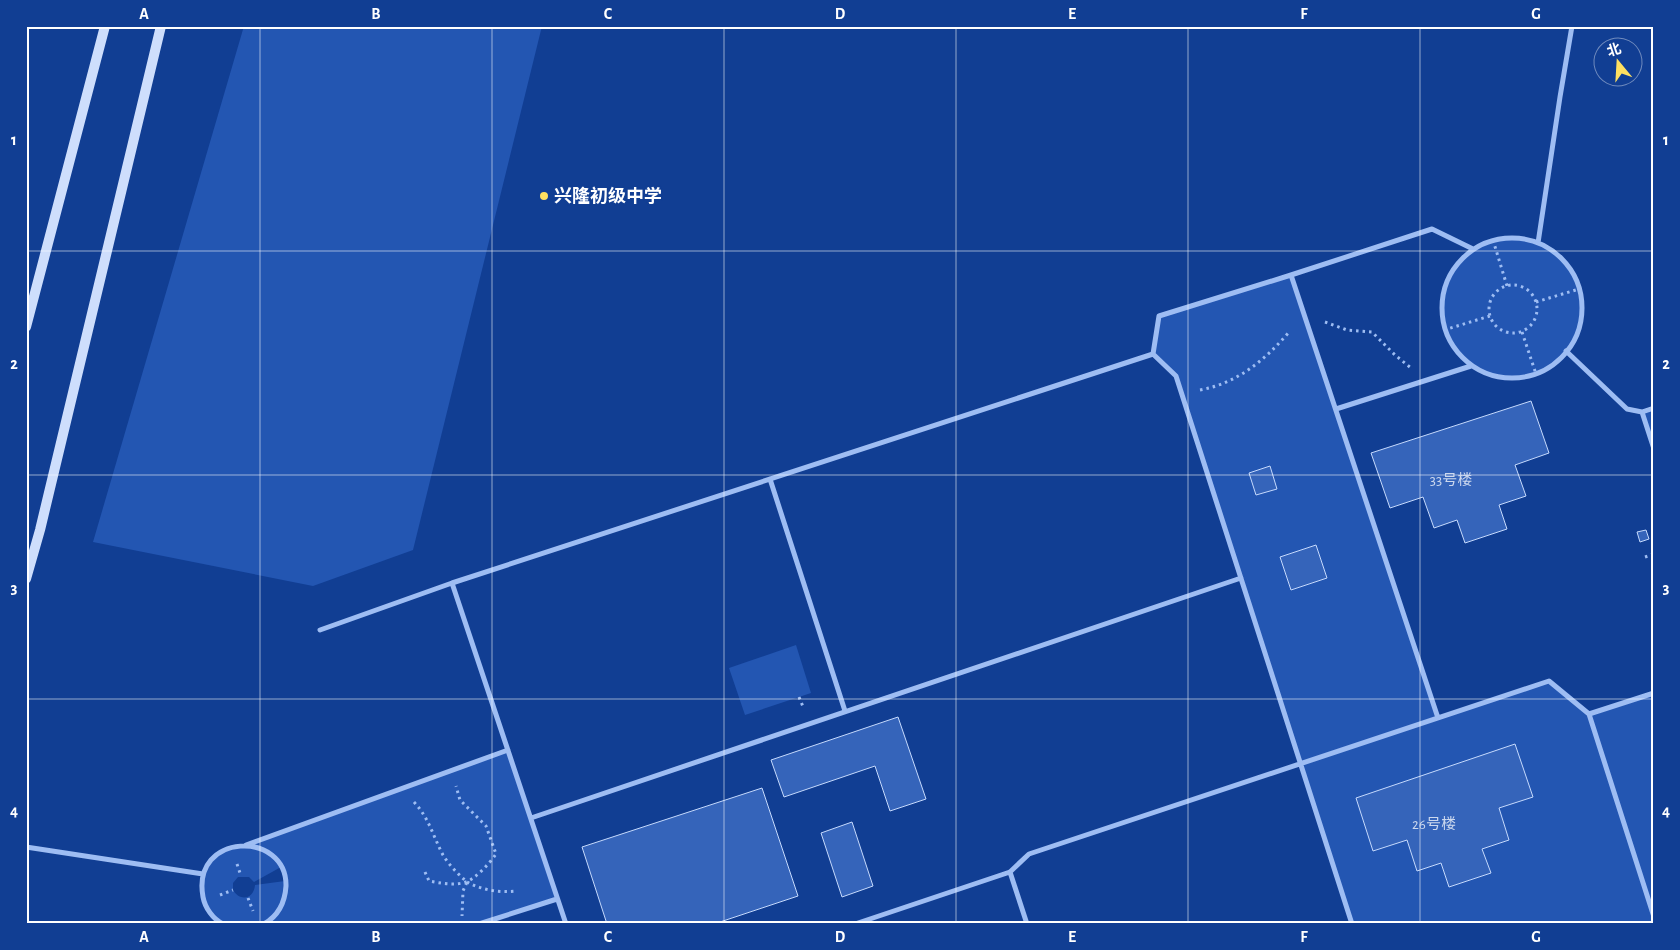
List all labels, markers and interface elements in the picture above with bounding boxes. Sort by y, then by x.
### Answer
text: A [139,6,149,22]
text: B [371,6,381,22]
text: C [604,6,613,22]
text: D [835,6,846,22]
text: E [1068,6,1076,22]
text: F [1300,6,1308,22]
text: G [1531,6,1541,22]
north arrow [1592,38,1642,88]
text: 北 [1605,41,1623,59]
text: 1 [11,132,17,148]
text: 1 [1663,132,1669,148]
place label: 兴隆初级中学 [554,186,662,206]
marker: 兴隆初级中学 [538,190,550,202]
text: 2 [10,356,18,372]
text: 2 [1662,356,1670,372]
house number: 33号楼 [1430,472,1472,488]
text: 3 [11,580,18,596]
text: 3 [1663,580,1670,596]
text: 4 [10,803,18,819]
text: 4 [1662,803,1670,819]
house number: 26号楼 [1412,816,1456,832]
text: A [139,929,149,945]
text: B [371,929,381,945]
text: C [604,929,613,945]
text: D [835,929,846,945]
text: E [1068,929,1076,945]
text: F [1300,929,1308,945]
text: G [1531,929,1541,945]

